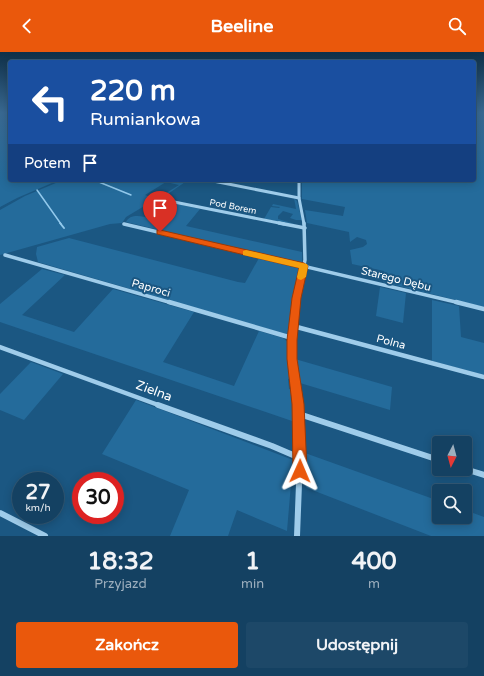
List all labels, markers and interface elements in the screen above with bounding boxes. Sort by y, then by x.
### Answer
icon: back [16,15,38,37]
text: Beeline [211,15,273,37]
icon: search [446,15,468,37]
text: 220 m [90,74,176,108]
icon: left [24,76,76,128]
text: Rumiankowa [90,108,201,130]
icon: arrive [79,152,101,174]
text: Potem [24,154,71,172]
pin [143,191,177,232]
icon: arrive [149,197,171,219]
street label: Pod Borem [209,197,257,217]
street label: Starego Dębu [360,264,432,294]
street label: Paproci [130,276,172,300]
street label: Polna [375,332,407,352]
street label: Zielna [134,377,174,405]
north arrow [432,436,472,476]
map controls [432,436,472,524]
position arrow [279,450,321,492]
speed limit sign: 30 [72,472,124,524]
text: 27 [25,481,51,505]
button: search [432,484,472,524]
text: km/h [25,502,51,514]
text: 18:32 [87,547,154,576]
text: 1 [245,547,260,576]
text: 400 [351,547,397,576]
text: Przyjazd [94,576,147,592]
text: min [241,576,264,592]
text: m [368,576,380,592]
button: Zakończ [16,622,238,668]
button: Udostępnij [246,622,468,668]

